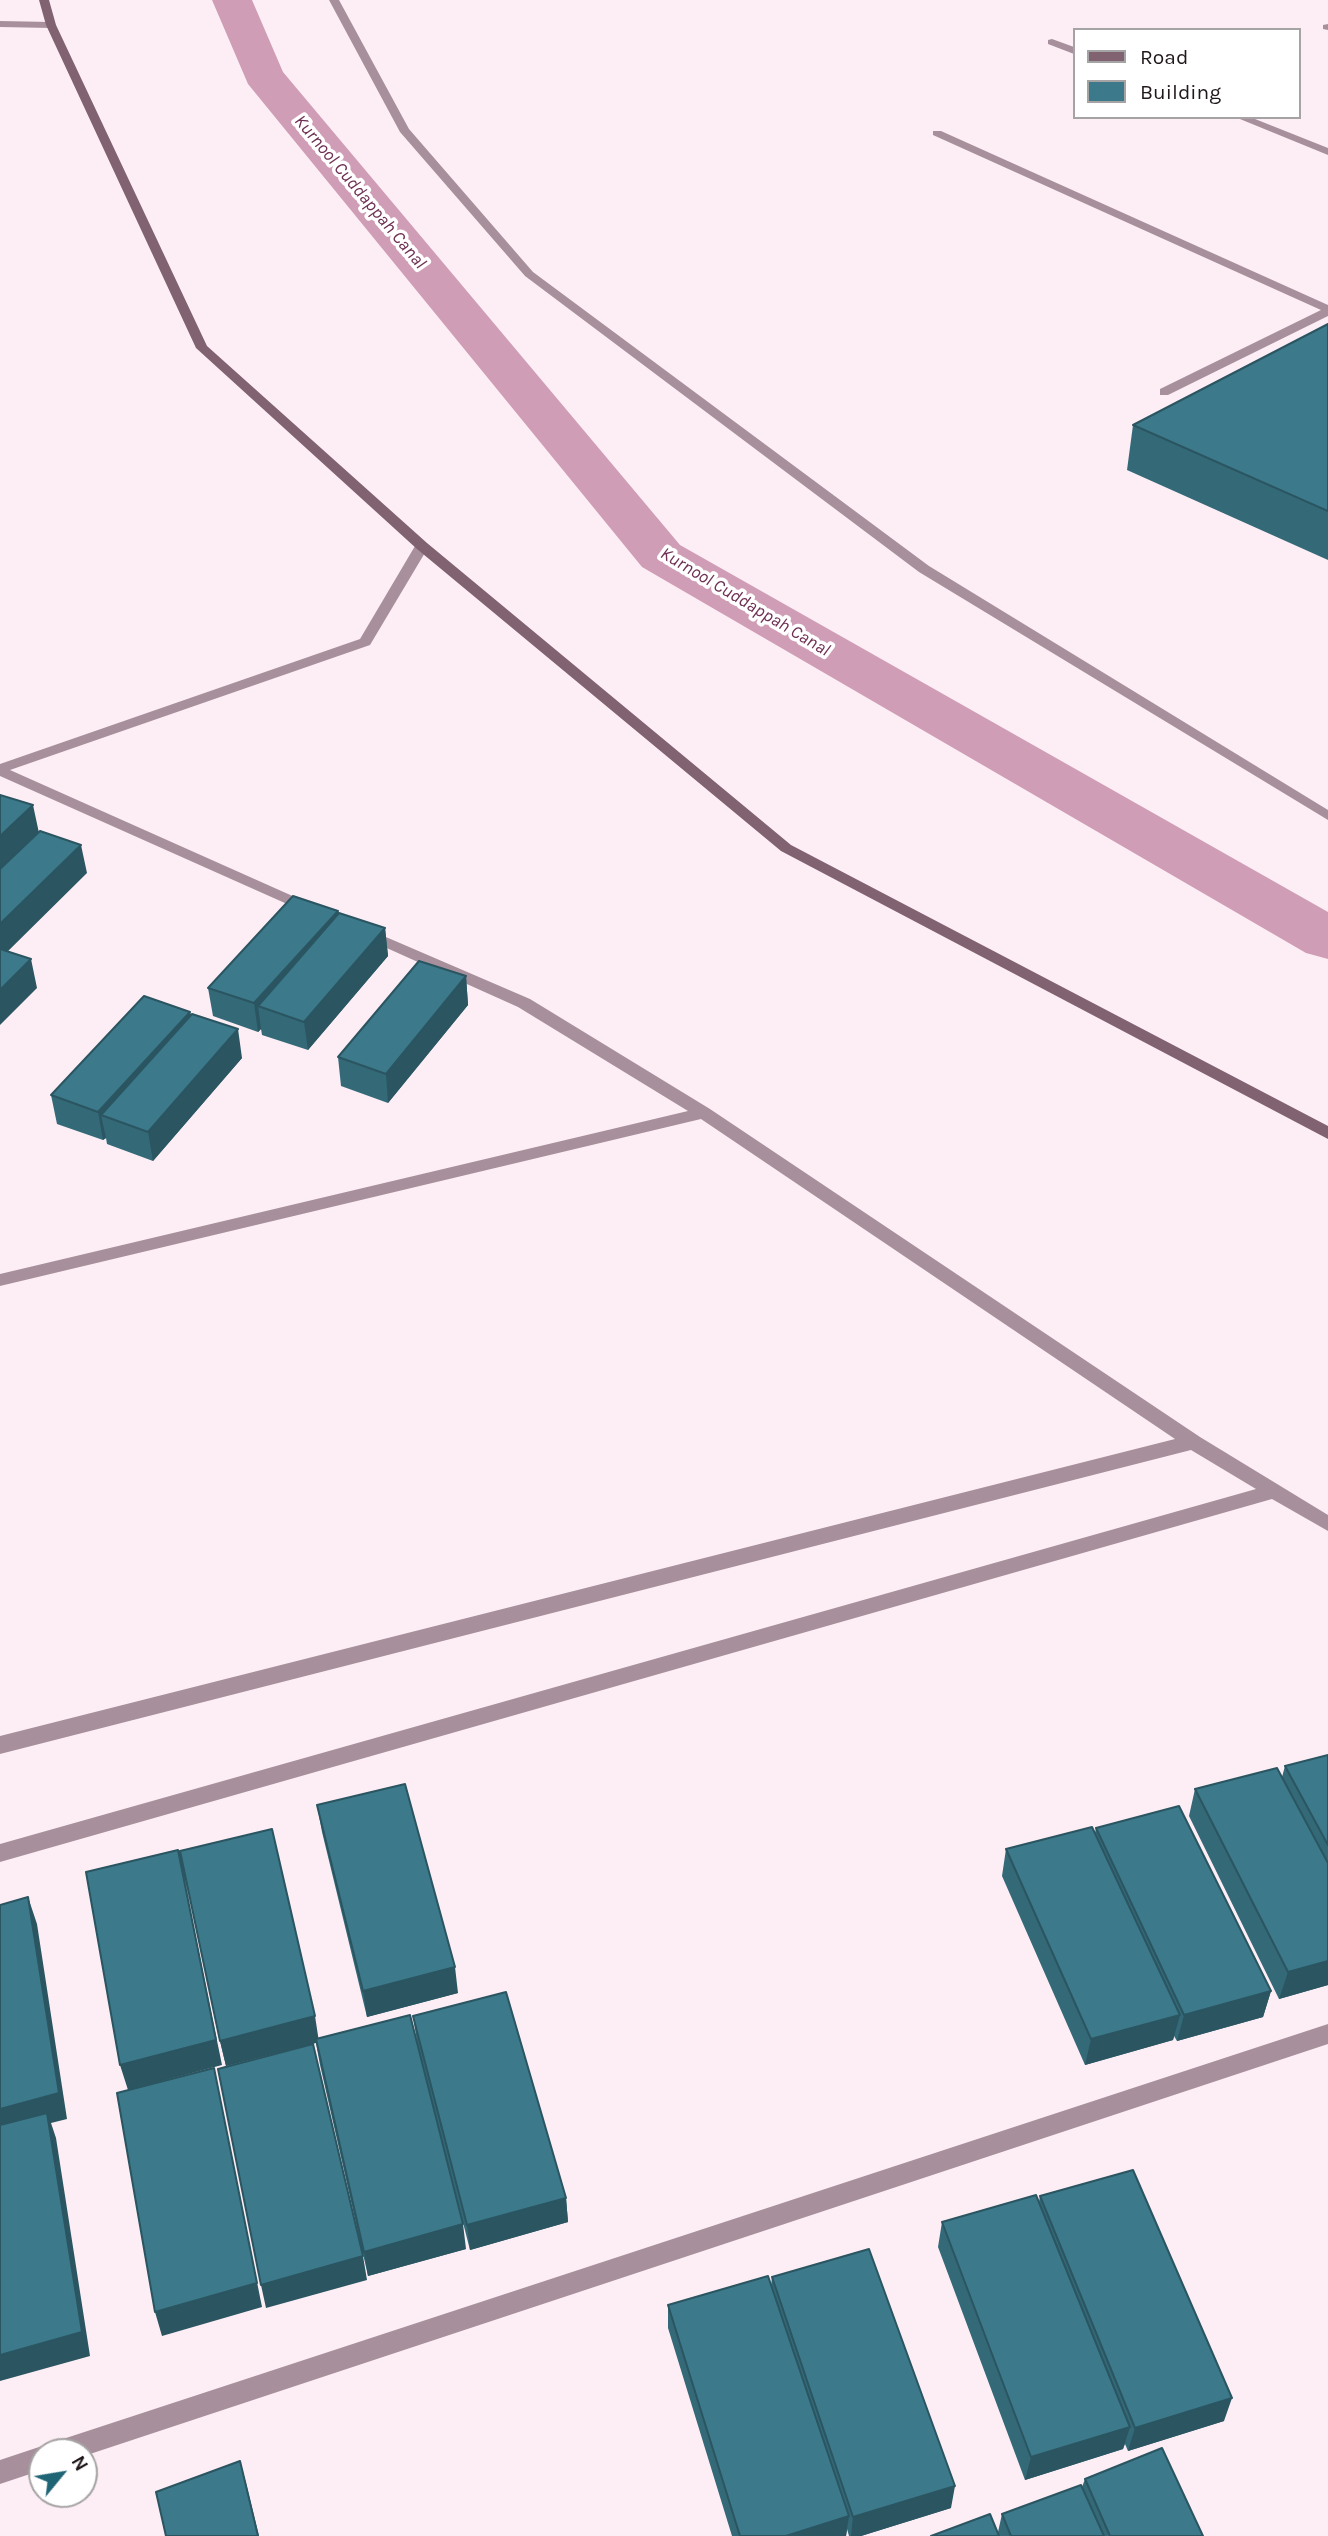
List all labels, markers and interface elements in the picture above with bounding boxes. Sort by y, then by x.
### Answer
legend [1072,28,1300,119]
text: Road [1140,45,1188,69]
text: Building [1140,80,1221,104]
water label: Kurnool Cuddappah Canal [289,111,431,273]
water label: Kurnool Cuddappah Canal [656,543,834,661]
north arrow [28,2438,98,2508]
text: N [67,2452,92,2475]

